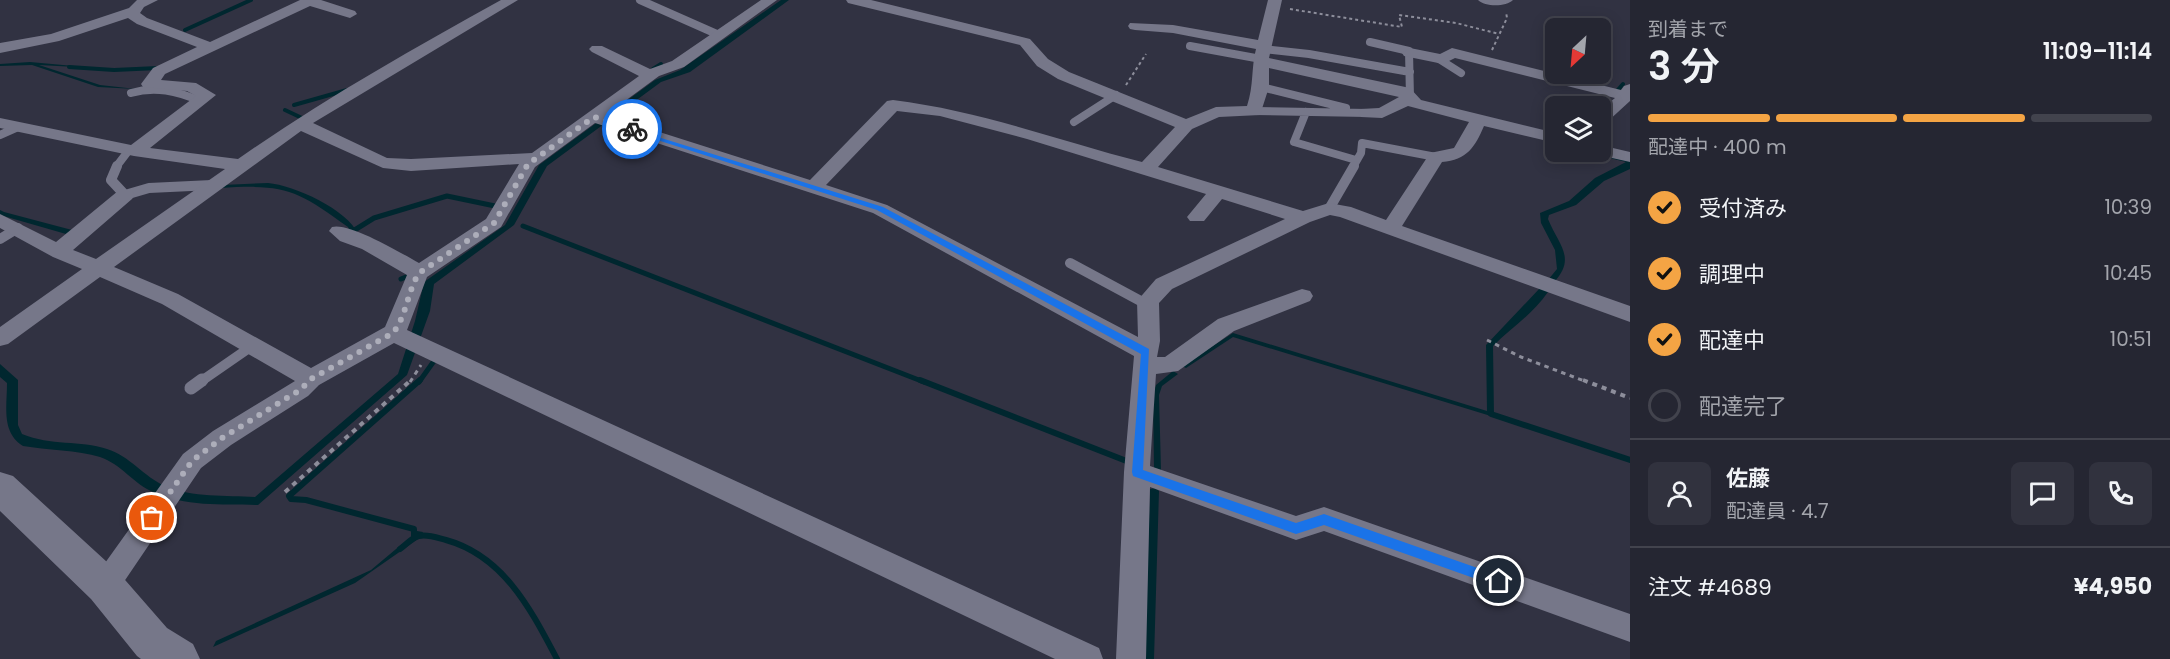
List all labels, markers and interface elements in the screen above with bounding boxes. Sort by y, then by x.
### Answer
text: 到着まで [1648,15,1728,43]
north arrow [1545,18,1611,84]
map controls [1545,18,1611,162]
text: 11:09–11:14 [2043,36,2152,67]
text: 3 分 [1648,39,1720,94]
button: layers [1545,96,1611,162]
courier [602,99,662,159]
icon: bike [616,113,649,146]
text: 配達中 · 400 m [1648,133,1787,161]
icon: check [1648,191,1681,224]
text: 受付済み [1699,193,1787,224]
text: 10:39 [2104,193,2152,221]
icon: check [1648,257,1681,290]
text: 調理中 [1699,259,1765,290]
text: 10:45 [2104,259,2152,287]
icon: check [1648,323,1681,356]
text: 配達中 [1699,325,1765,356]
text: 10:51 [2110,325,2152,353]
text: 配達完了 [1699,391,1787,422]
button: person [1648,462,1711,525]
button: chat [2011,462,2074,525]
button: phone [2089,462,2152,525]
text: 佐藤 [1726,463,1770,494]
pin [126,492,177,543]
text: 配達員 · 4.7 [1726,497,1829,525]
icon: bag [135,501,168,534]
pin [1473,555,1524,606]
icon: home [1482,564,1515,597]
text: ¥4,950 [2074,571,2152,602]
text: 注文 #4689 [1648,572,1772,603]

